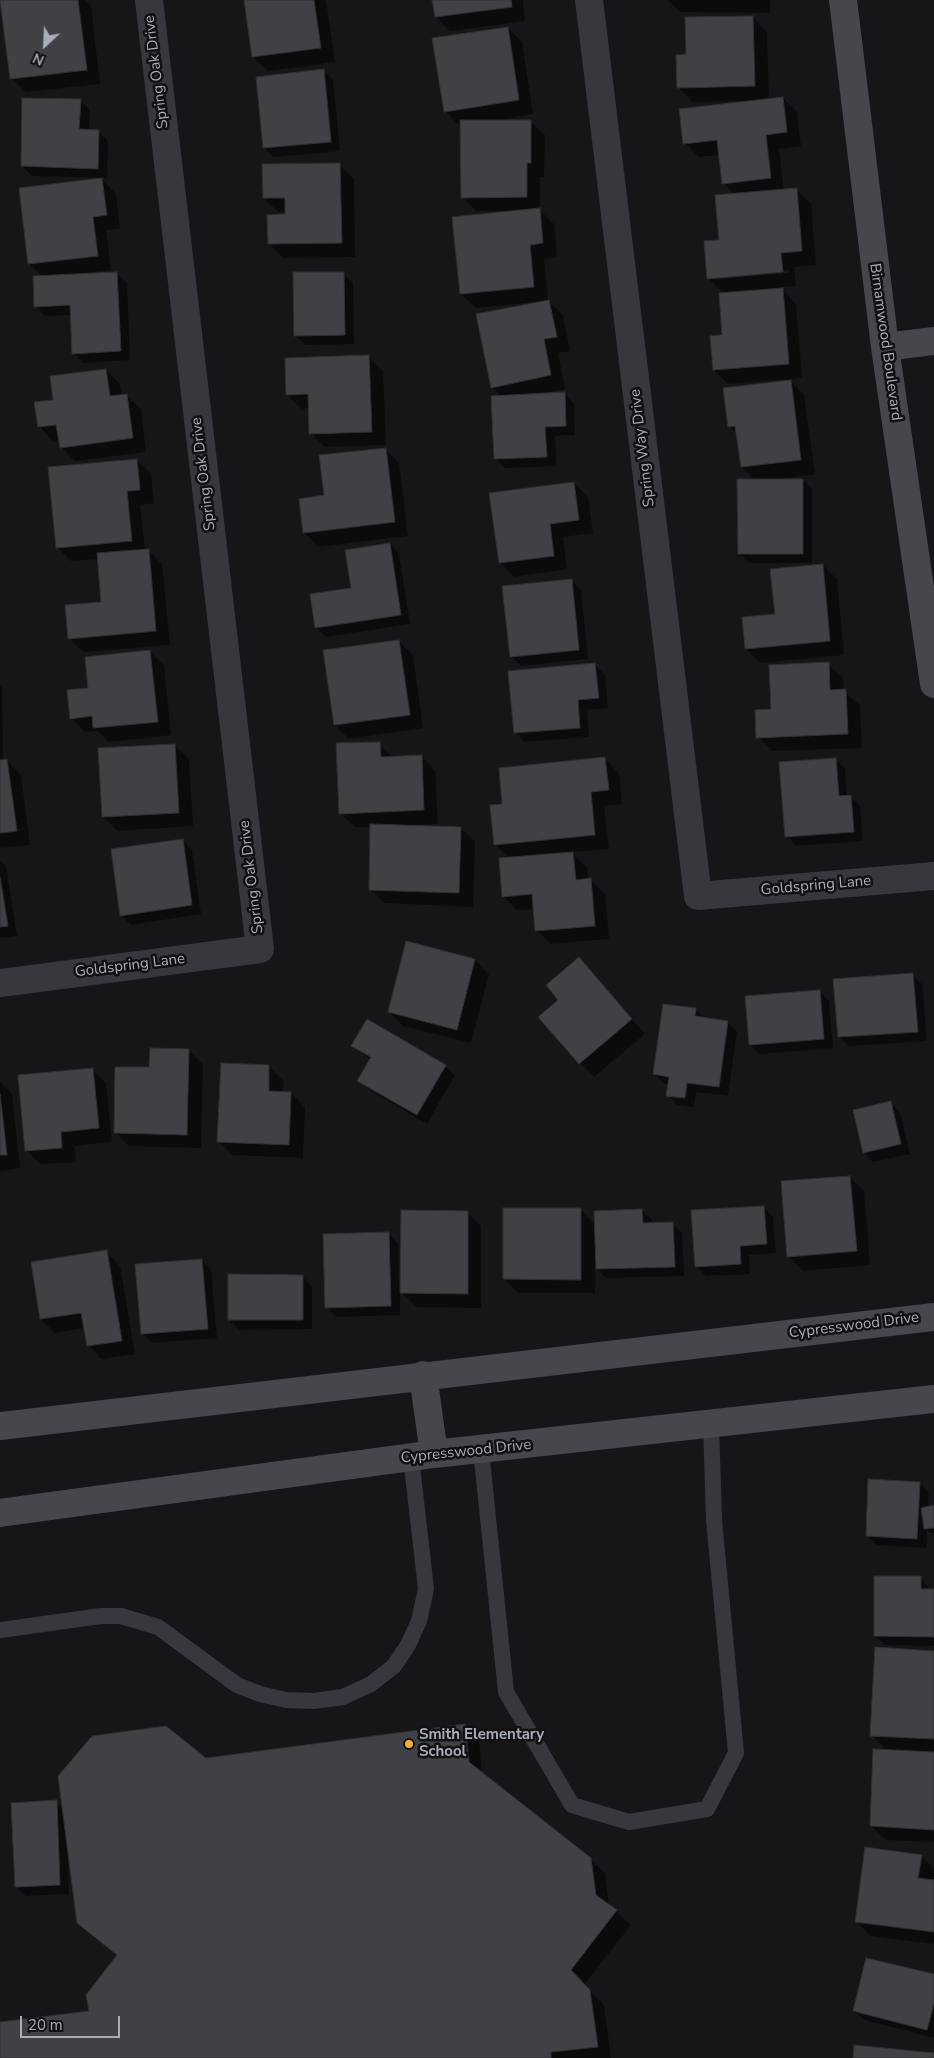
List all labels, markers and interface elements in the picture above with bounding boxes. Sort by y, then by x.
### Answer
street label: Spring Oak Drive [141,14,173,130]
north arrow [20,20,70,70]
text: N [30,48,47,70]
street label: Birnamwood Boulevard [865,262,905,422]
street label: Spring Way Drive [627,388,659,508]
street label: Spring Oak Drive [188,416,220,532]
street label: Spring Oak Drive [236,819,268,935]
street label: Goldspring Lane [760,872,872,900]
street label: Goldspring Lane [74,950,186,982]
street label: Cypresswood Drive [788,1309,920,1343]
street label: Cypresswood Drive [400,1436,532,1468]
place label: Smith Elementary School [419,1726,544,1761]
marker: Smith Elementary School [403,1738,415,1750]
scale bar [22,2006,122,2038]
text: 20 m [28,2015,63,2035]

